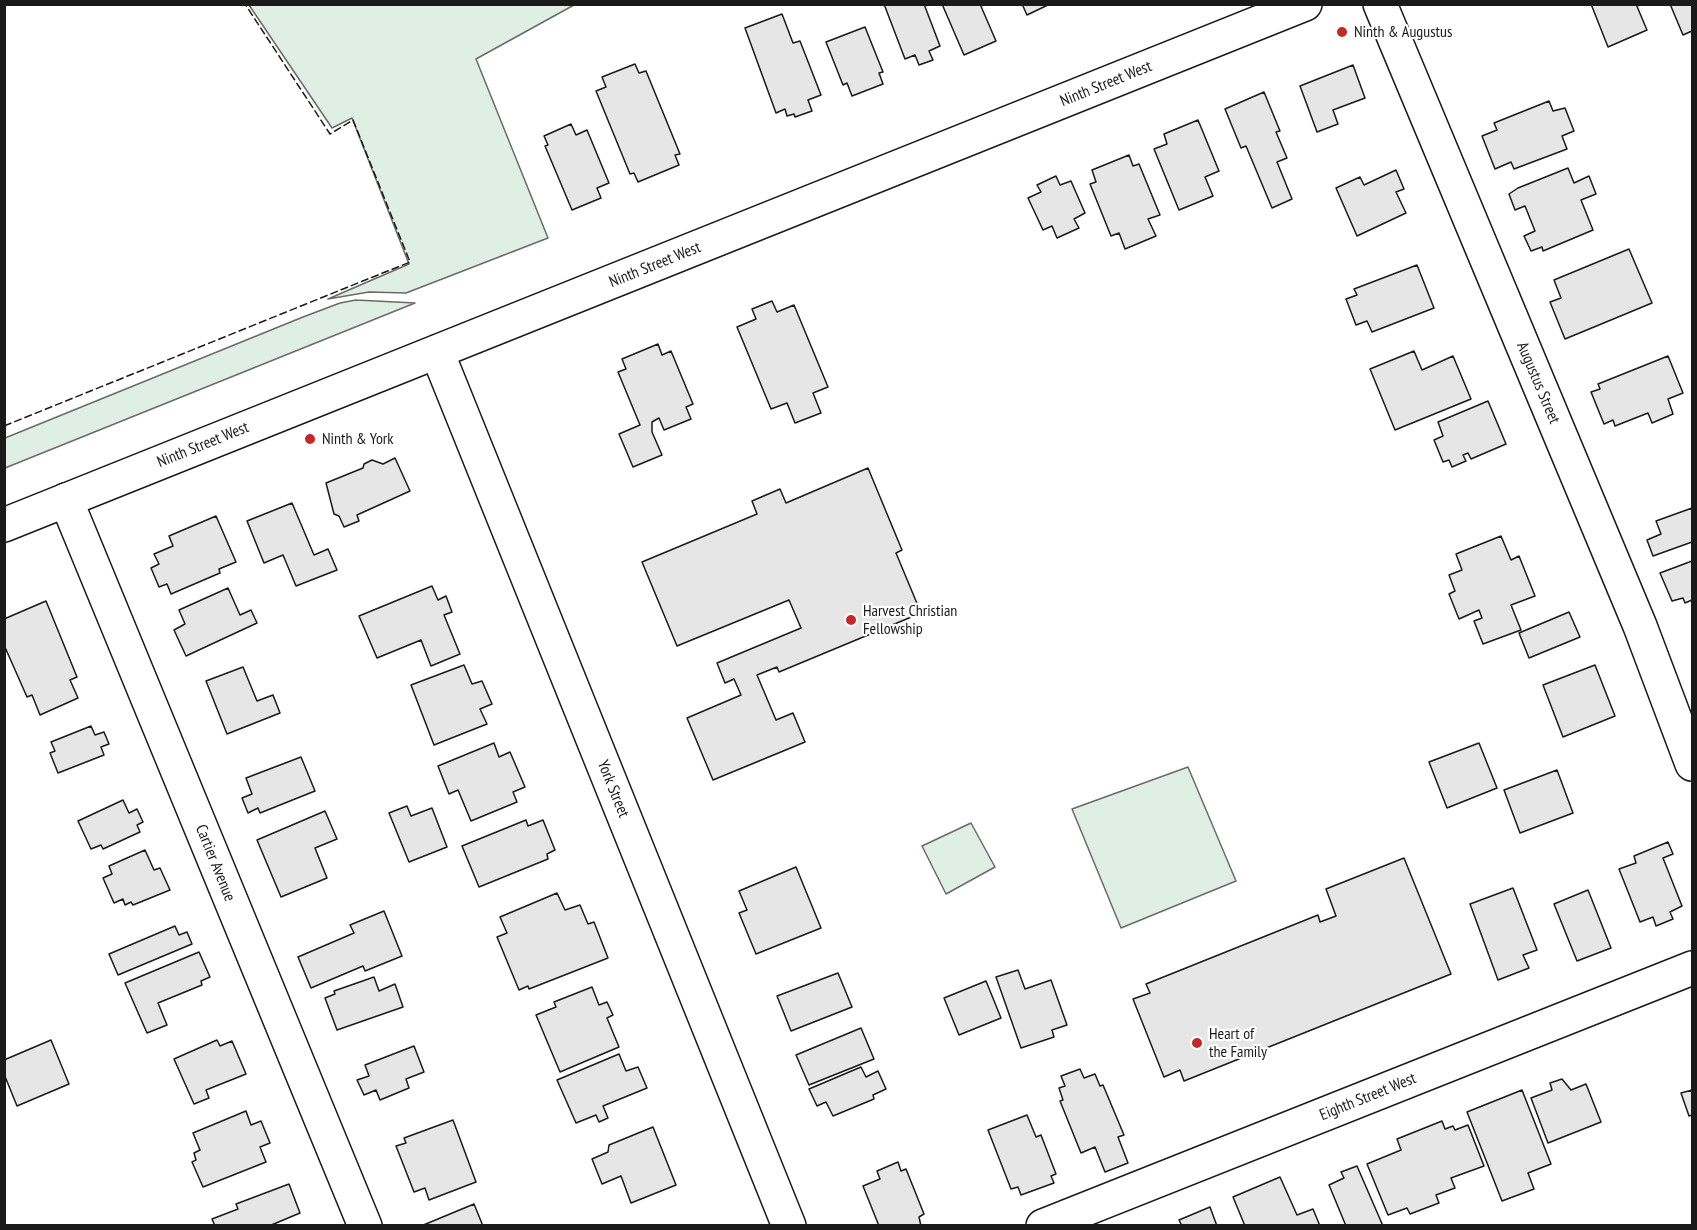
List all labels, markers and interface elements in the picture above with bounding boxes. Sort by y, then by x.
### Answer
place label: Ninth & Augustus [1354,22,1452,42]
marker: Ninth & Augustus [1335,25,1349,39]
street label: Ninth Street West [1057,57,1155,111]
street label: Ninth Street West [606,238,704,292]
street label: Augustus Street [1512,339,1564,427]
street label: Ninth Street West [154,418,252,472]
place label: Ninth & York [322,429,393,449]
marker: Ninth & York [303,432,317,446]
place label: Harvest Christian Fellowship [863,601,957,639]
marker: Harvest Christian Fellowship [844,613,858,627]
street label: York Street [593,758,633,820]
street label: Cartier Avenue [191,822,239,904]
place label: Heart of the Family [1209,1024,1267,1062]
marker: Heart of the Family [1190,1036,1204,1050]
street label: Eighth Street West [1317,1069,1419,1125]

